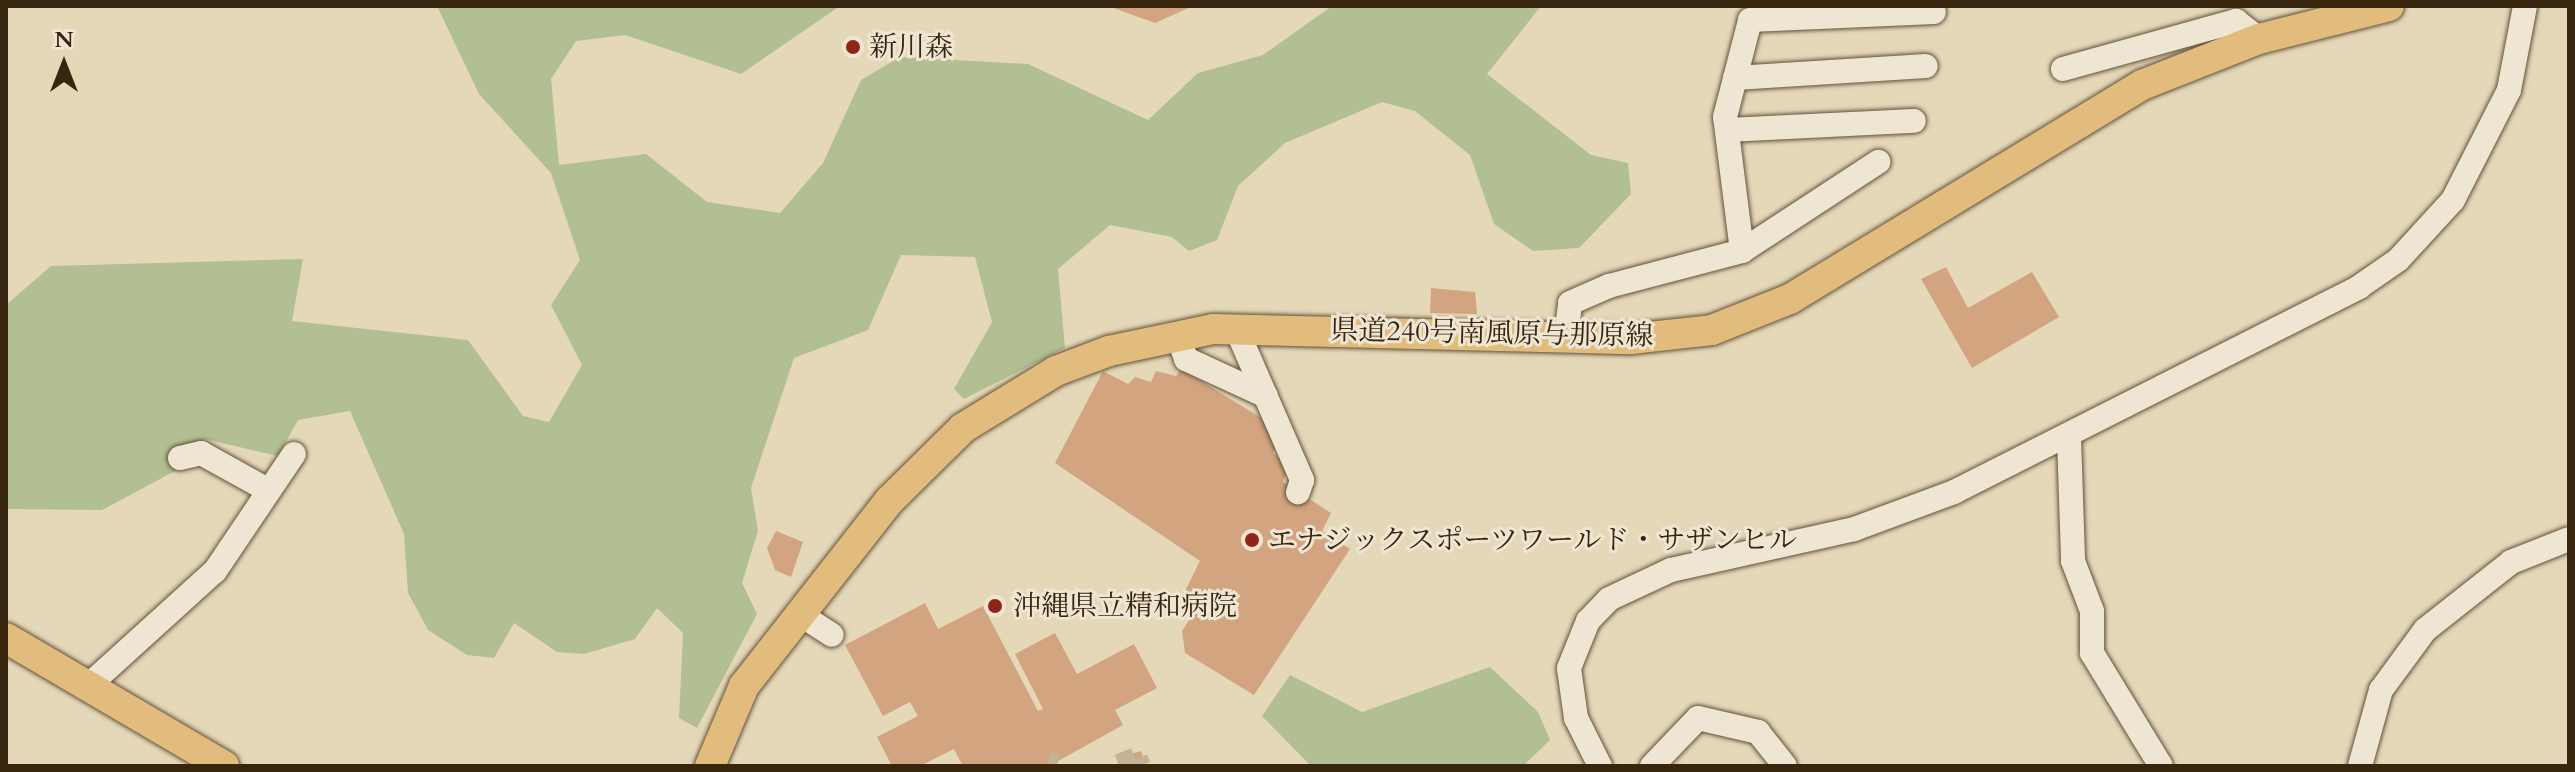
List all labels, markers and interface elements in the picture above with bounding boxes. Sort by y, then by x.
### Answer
north arrow [24,24,104,104]
text: N [54,25,74,55]
place label: 新川森 [869,30,953,64]
marker: 新川森 [844,38,862,56]
street label: 県道240号南風原与那原線 [1330,313,1654,353]
place label: エナジックスポーツワールド・サザンヒル [1268,523,1800,557]
marker: エナジックスポーツワールド・サザンヒル [1243,531,1261,549]
place label: 沖縄県立精和病院 [1013,589,1237,623]
marker: 沖縄県立精和病院 [984,595,1006,617]

